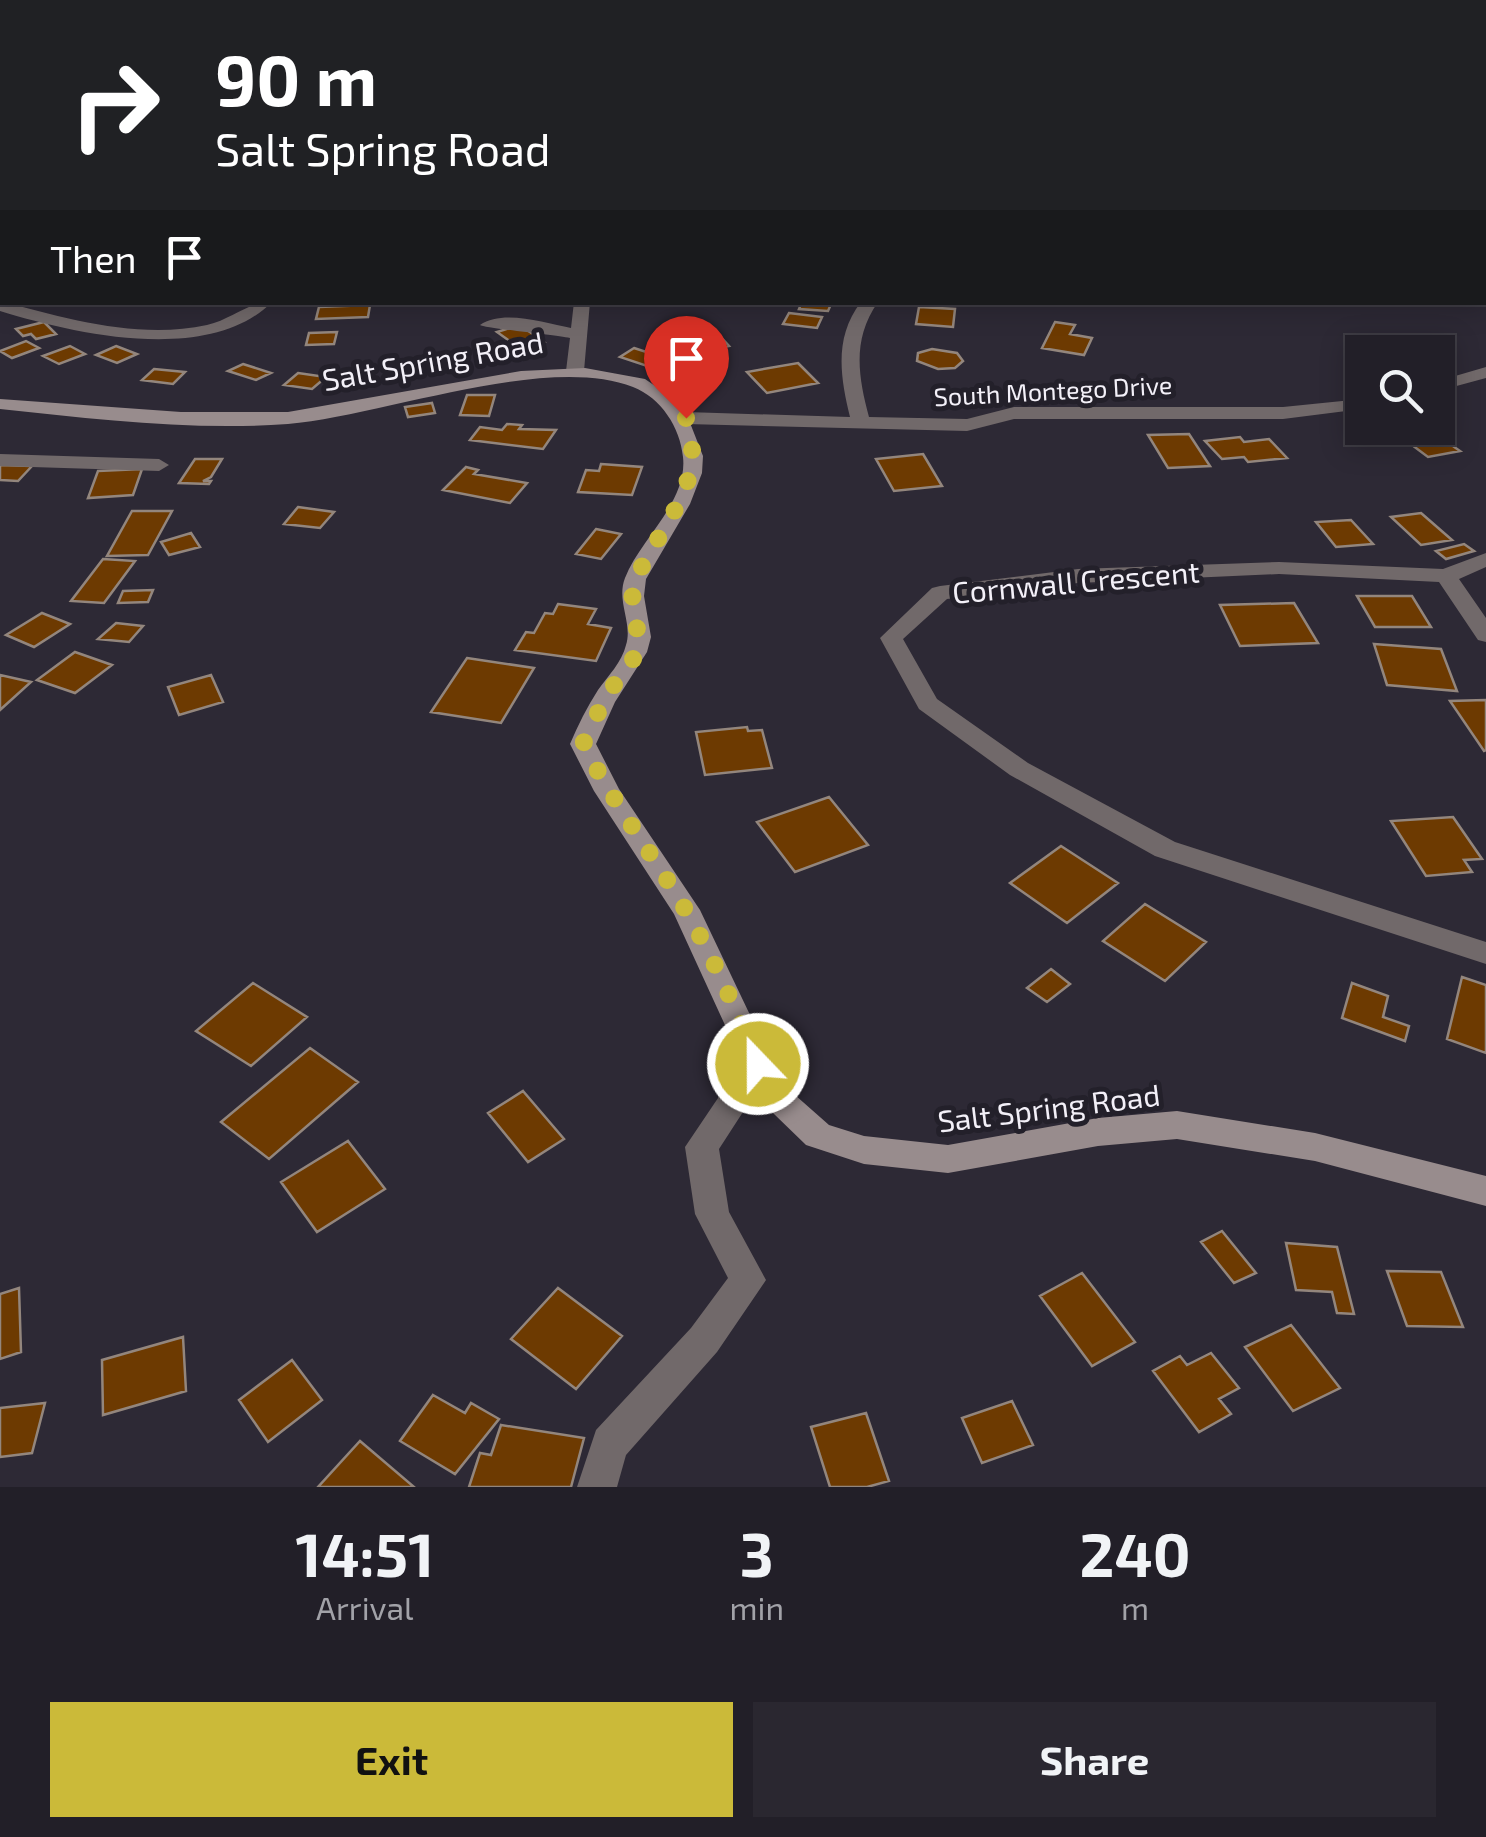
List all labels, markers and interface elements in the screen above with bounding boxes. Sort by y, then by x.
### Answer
text: 90 m [215,36,377,120]
icon: right [50,40,180,170]
text: Salt Spring Road [215,121,551,175]
icon: arrive [157,230,212,285]
text: Then [50,235,137,281]
pin [644,316,729,419]
street label: Salt Spring Road [319,323,546,397]
icon: arrive [659,331,714,386]
map controls [1345,335,1455,445]
button: search [1345,335,1455,445]
street label: South Montego Drive [933,369,1173,411]
street label: Cornwall Crescent [951,552,1201,610]
position arrow [706,1012,810,1116]
street label: Salt Spring Road [936,1076,1162,1139]
text: 14:51 [295,1517,434,1589]
text: 3 [740,1517,774,1589]
text: 240 [1080,1517,1191,1589]
text: Arrival [316,1588,413,1626]
text: min [730,1588,784,1626]
text: m [1121,1588,1149,1626]
button: Exit [50,1702,733,1817]
button: Share [753,1702,1436,1817]

